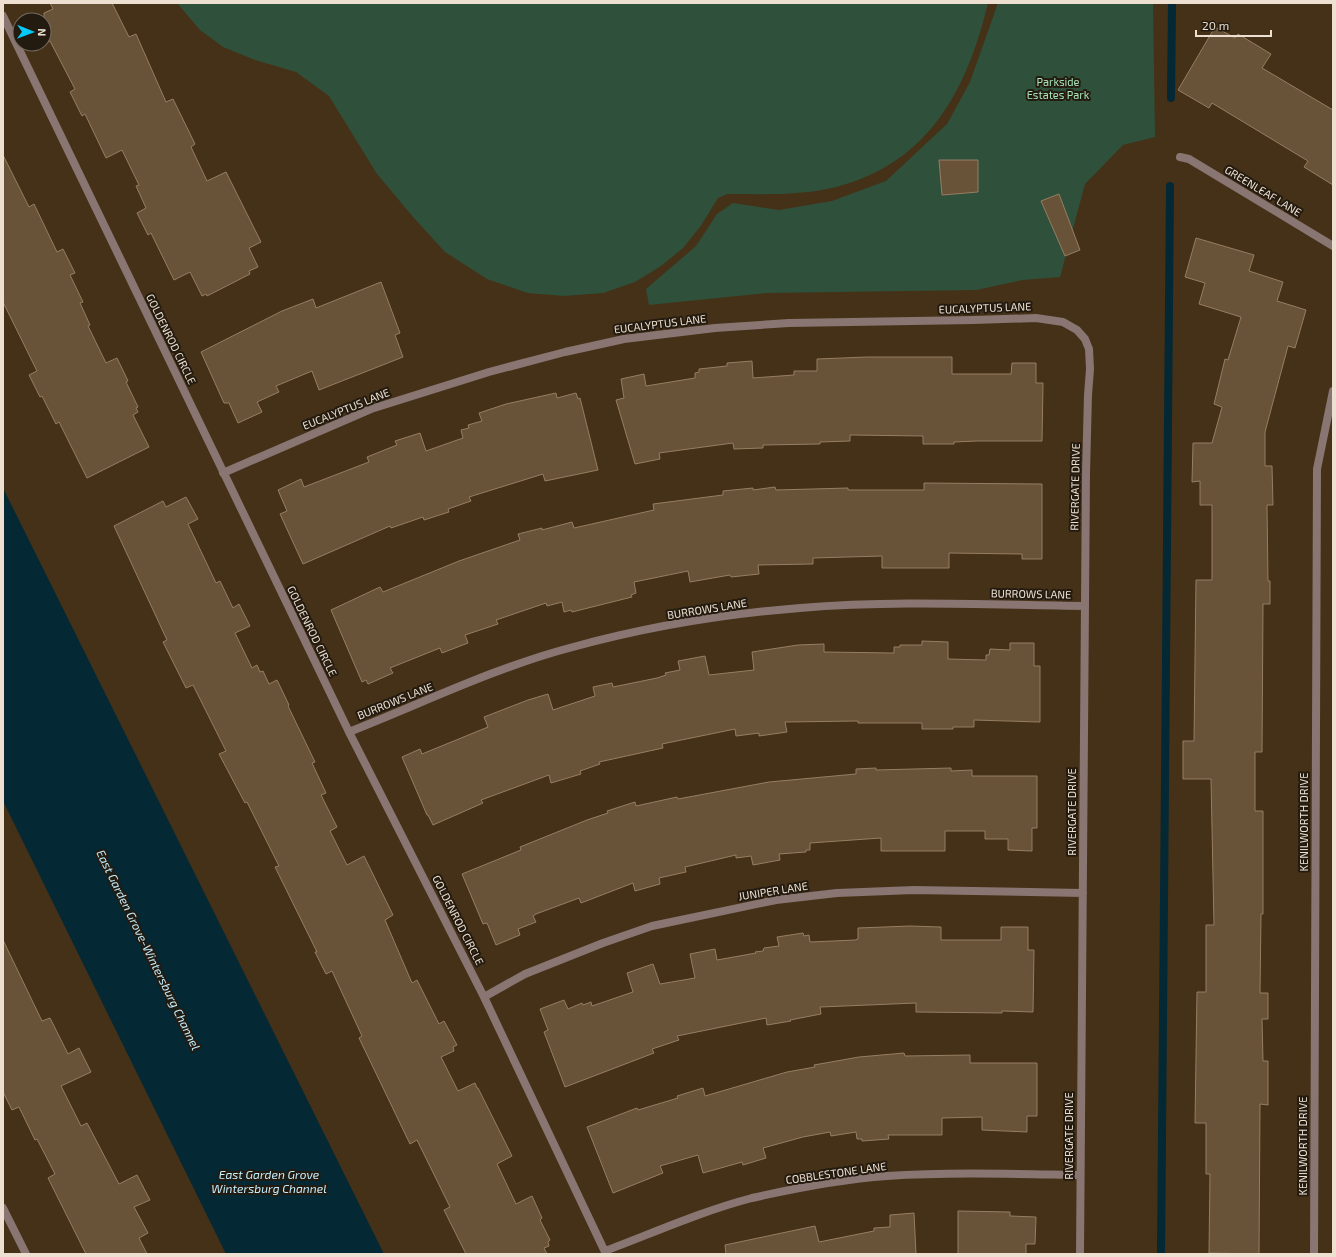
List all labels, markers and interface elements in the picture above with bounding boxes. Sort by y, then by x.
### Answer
north arrow [12,12,52,52]
scale bar [1196,12,1271,38]
text: 20 m [1202,18,1229,32]
text: N [36,28,49,36]
park label: Parkside Estates Park [1027,75,1090,101]
street label: GREENLEAF LANE [1223,163,1304,219]
street label: GOLDENROD CIRCLE [144,291,199,386]
street label: EUCALYPTUS LANE [938,299,1032,316]
street label: EUCALYPTUS LANE [613,311,707,336]
street label: EUCALYPTUS LANE [300,385,391,432]
street label: RIVERGATE DRIVE [1067,443,1082,531]
street label: GOLDENROD CIRCLE [285,583,340,678]
street label: BURROWS LANE [991,586,1071,601]
street label: BURROWS LANE [666,596,748,621]
street label: BURROWS LANE [355,679,435,722]
street label: RIVERGATE DRIVE [1065,768,1078,856]
street label: KENILWORTH DRIVE [1297,773,1310,871]
water label: East Garden Grove-Wintersburg Channel [94,847,204,1052]
street label: GOLDENROD CIRCLE [430,873,487,967]
street label: JUNIPER LANE [737,879,809,902]
street label: RIVERGATE DRIVE [1062,1092,1075,1180]
street label: KENILWORTH DRIVE [1296,1097,1309,1195]
street label: COBBLESTONE LANE [785,1159,887,1186]
water label: East Garden Grove Wintersburg Channel [211,1167,327,1195]

